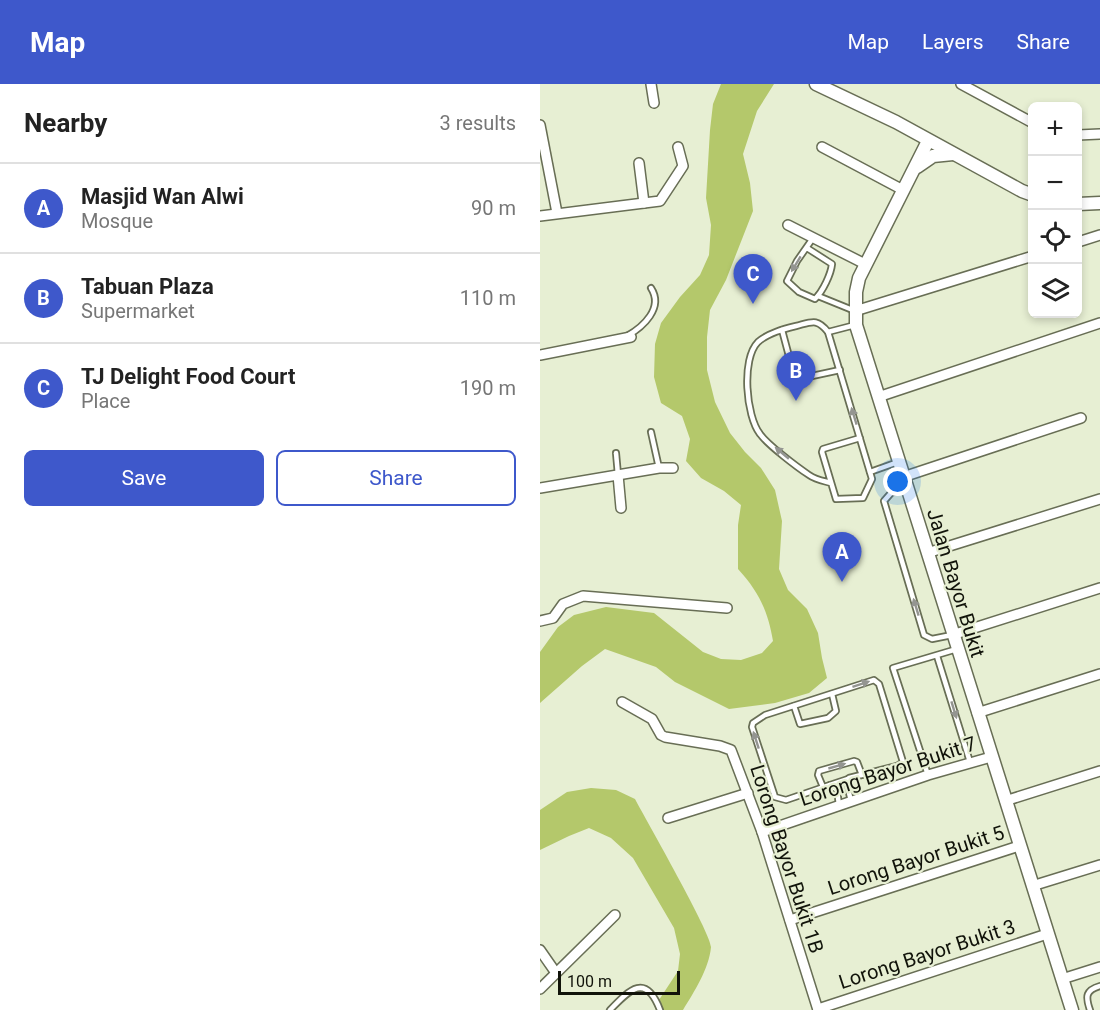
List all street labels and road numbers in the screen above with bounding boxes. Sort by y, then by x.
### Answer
street label: Jalan Bayor Bukit [922,506,990,660]
street label: Lorong Bayor Bukit 7 [797,731,979,811]
street label: Lorong Bayor Bukit 1B [745,762,829,956]
street label: Lorong Bayor Bukit 5 [825,820,1007,900]
street label: Lorong Bayor Bukit 3 [836,914,1018,994]

